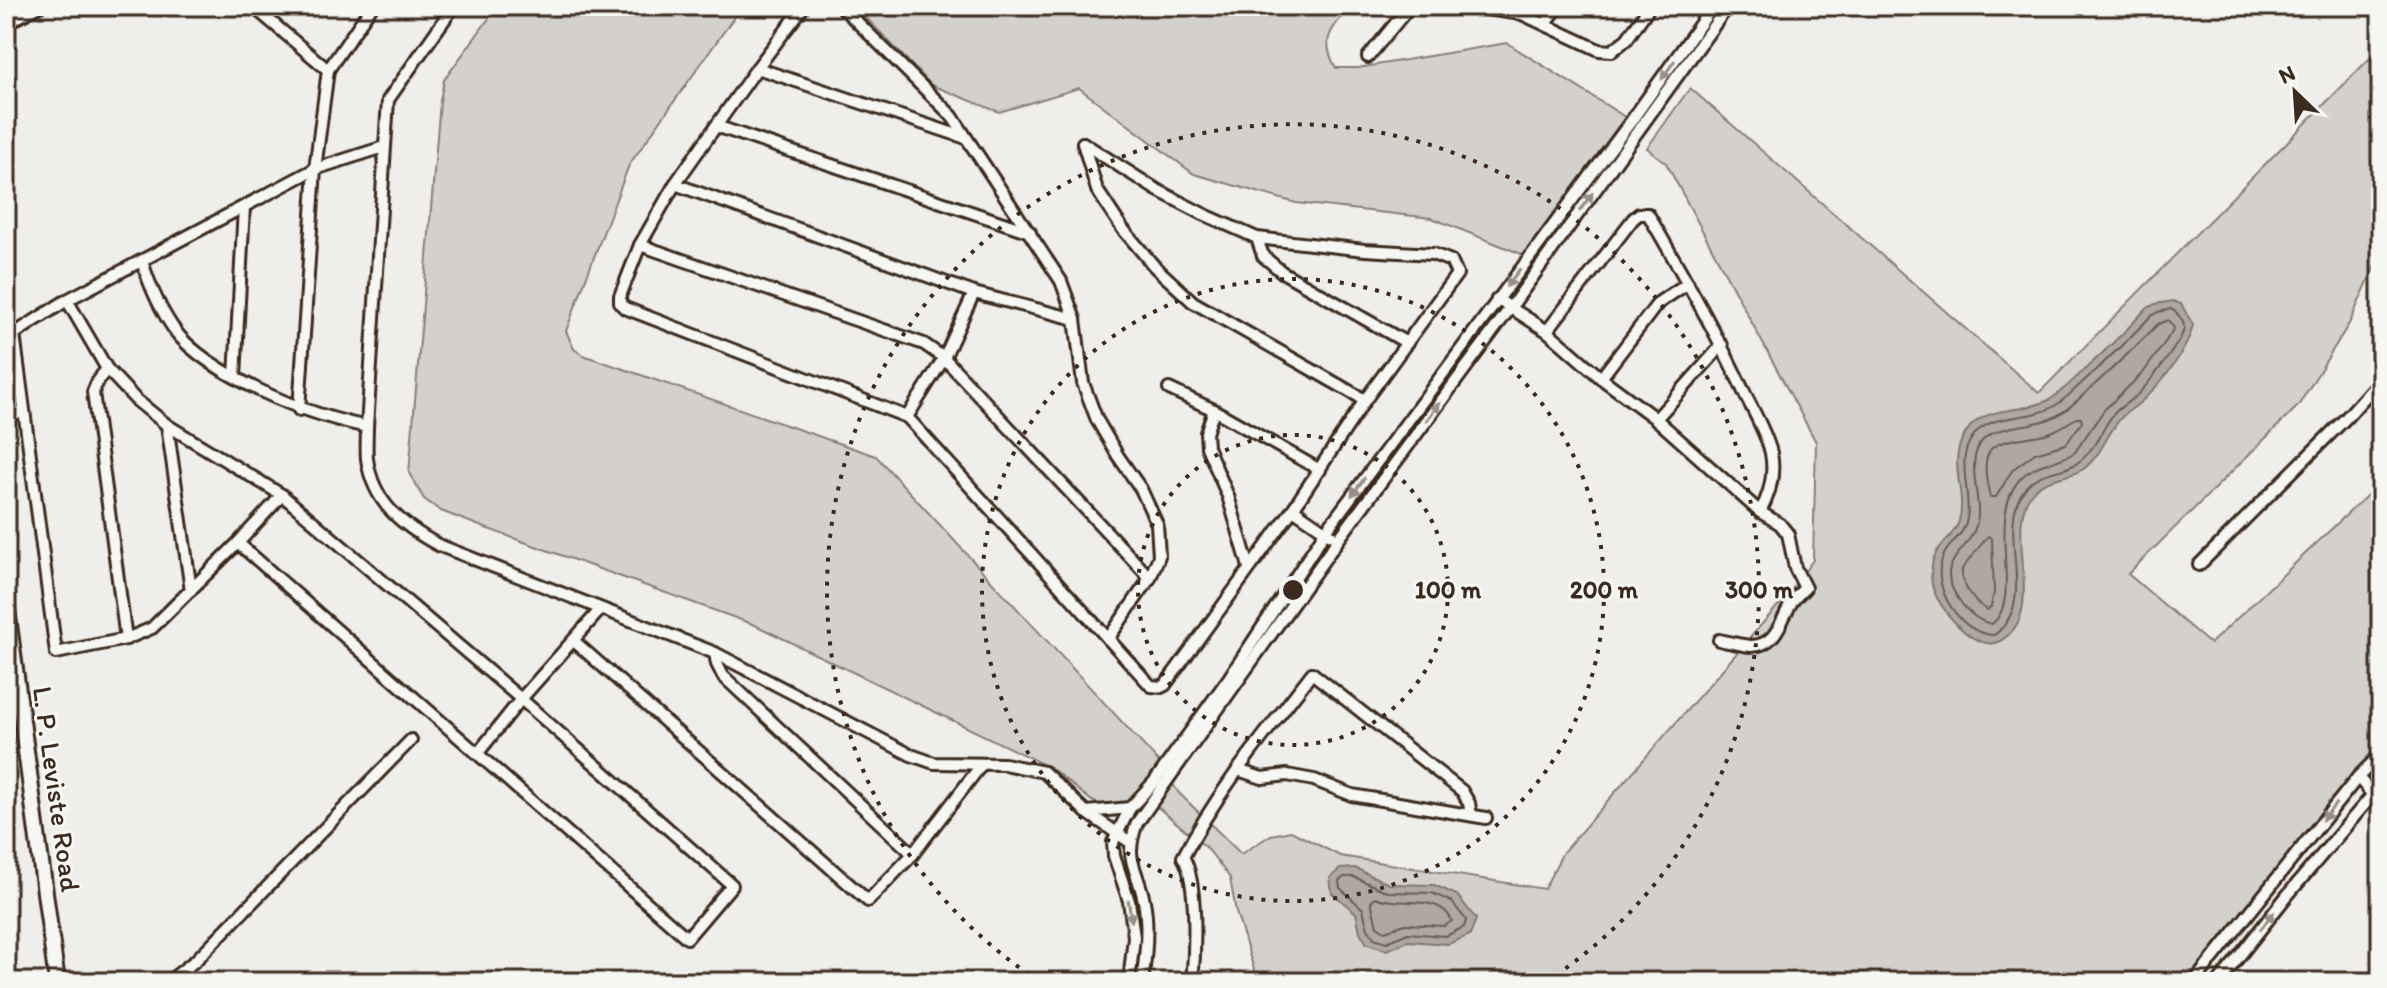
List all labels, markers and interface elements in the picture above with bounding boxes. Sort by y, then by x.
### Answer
north arrow [2255,52,2335,132]
one-way arrow [1661,59,1676,80]
text: N [2274,59,2299,90]
one-way arrow [1578,192,1593,213]
one-way arrow [1505,267,1521,289]
one-way arrow [1424,402,1440,422]
one-way arrow [1350,476,1366,498]
text: 100 m [1415,575,1482,604]
text: 200 m [1570,575,1639,604]
text: 300 m [1725,575,1794,604]
centre of rings [1279,576,1307,604]
street label: L. P. Leviste Road [26,684,88,895]
one-way arrow [2322,802,2338,822]
one-way arrow [1124,899,1137,924]
one-way arrow [2259,911,2275,931]

